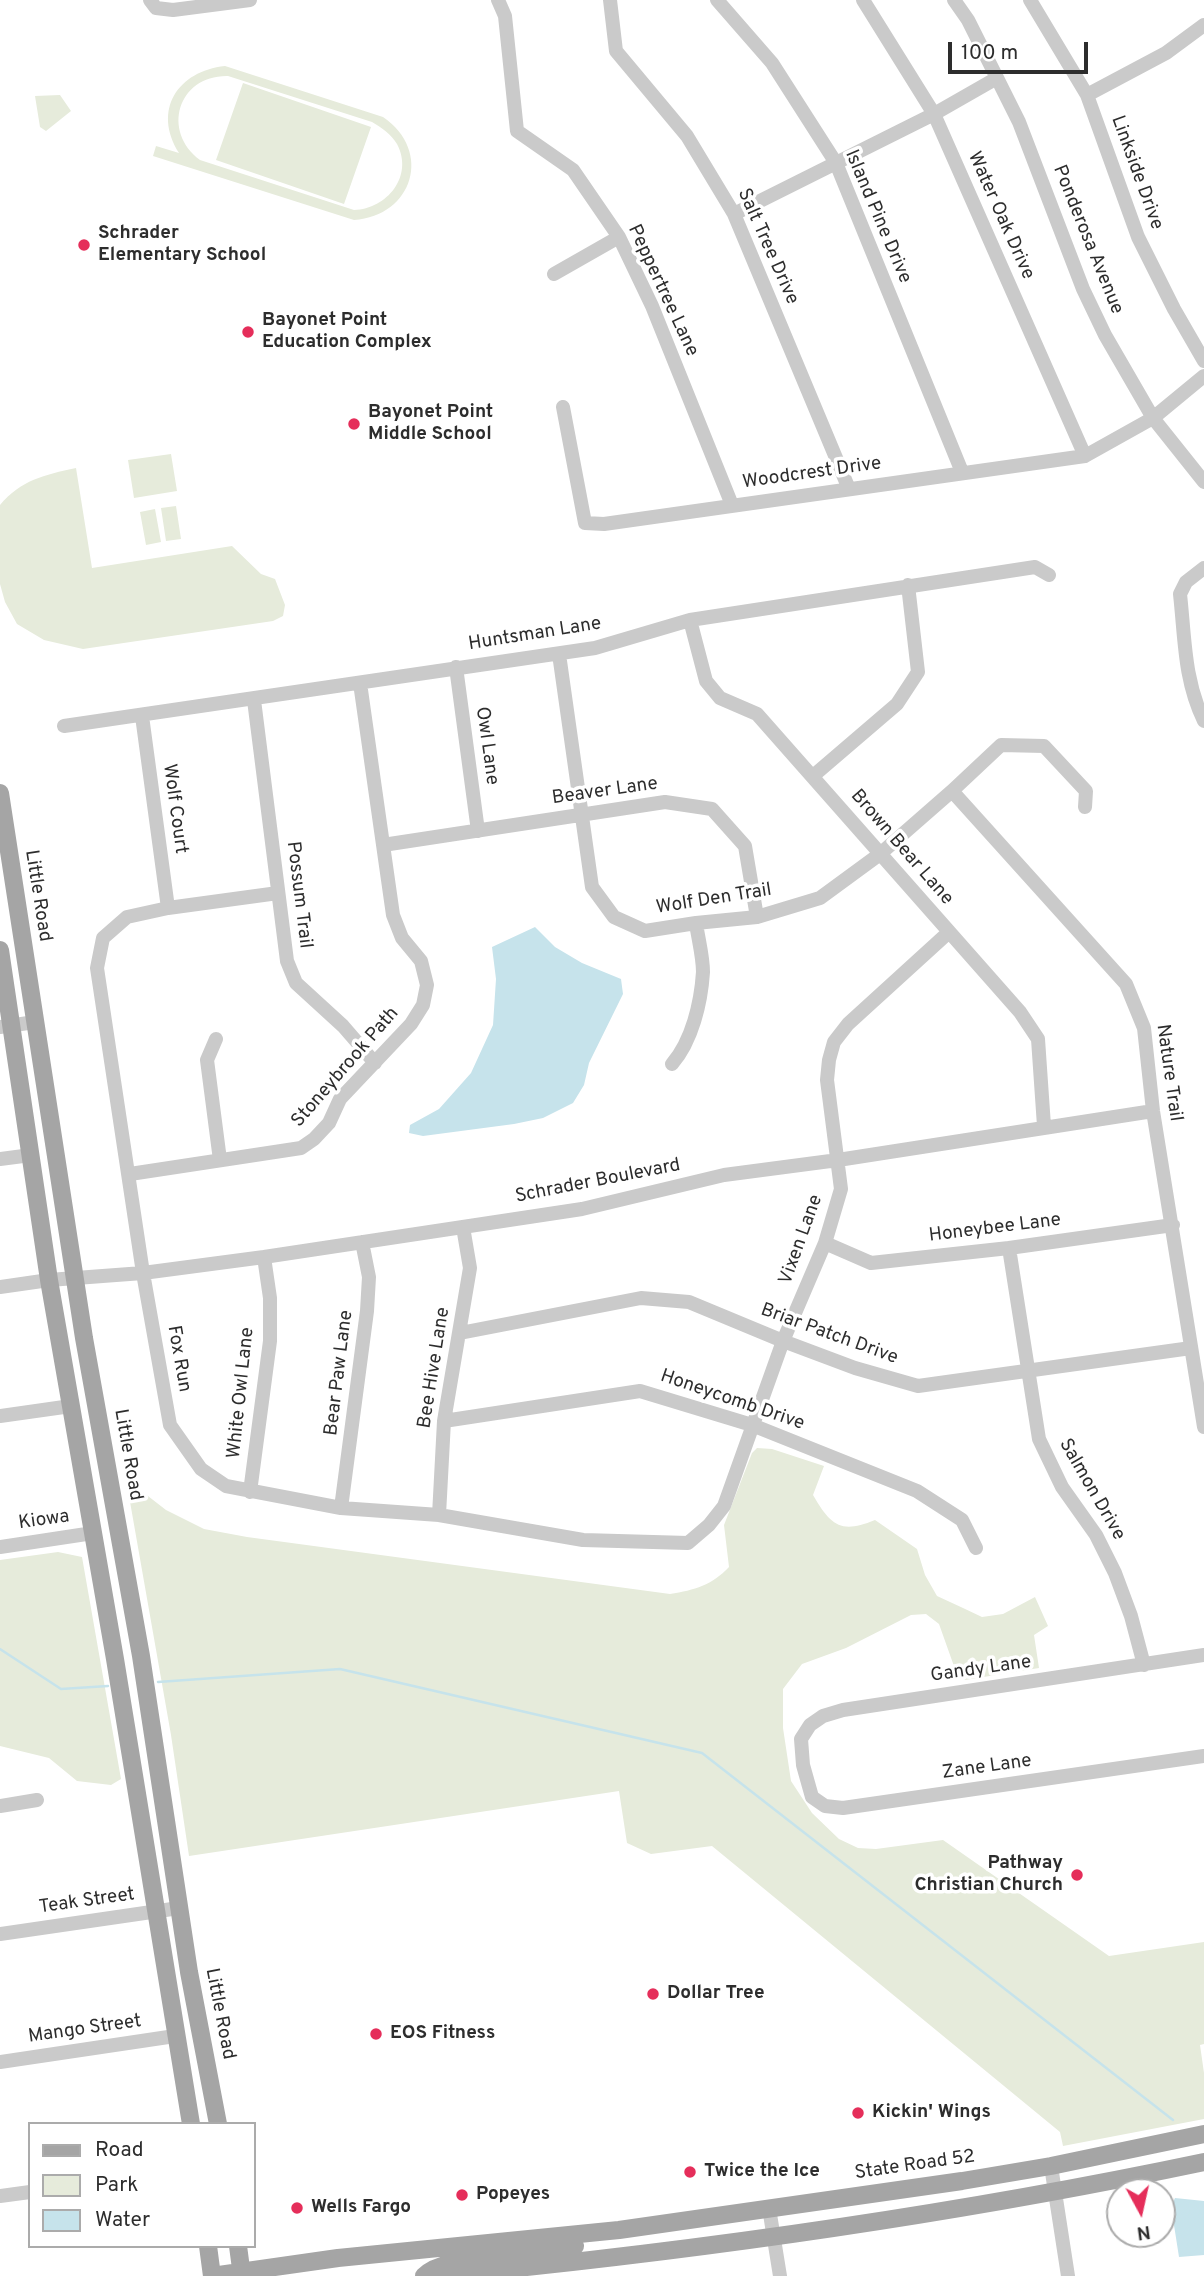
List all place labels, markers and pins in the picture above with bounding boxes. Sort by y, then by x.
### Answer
place label: Schrader Elementary School [98,223,266,267]
marker: Schrader Elementary School [76,237,92,253]
place label: Bayonet Point Education Complex [262,310,432,354]
marker: Bayonet Point Education Complex [240,324,256,340]
place label: Bayonet Point Middle School [368,402,493,446]
marker: Bayonet Point Middle School [346,416,362,432]
place label: Pathway Christian Church [914,1853,1063,1897]
marker: Pathway Christian Church [1069,1867,1085,1883]
place label: Dollar Tree [667,1983,765,2005]
marker: Dollar Tree [645,1986,661,2002]
place label: EOS Fitness [390,2023,495,2045]
marker: EOS Fitness [368,2026,384,2042]
place label: Kickin' Wings [872,2102,991,2124]
marker: Kickin' Wings [850,2105,866,2121]
place label: Twice the Ice [704,2161,820,2183]
marker: Twice the Ice [682,2164,698,2180]
place label: Popeyes [476,2184,550,2206]
marker: Popeyes [454,2187,470,2203]
place label: Wells Fargo [311,2197,411,2219]
marker: Wells Fargo [289,2200,305,2216]

